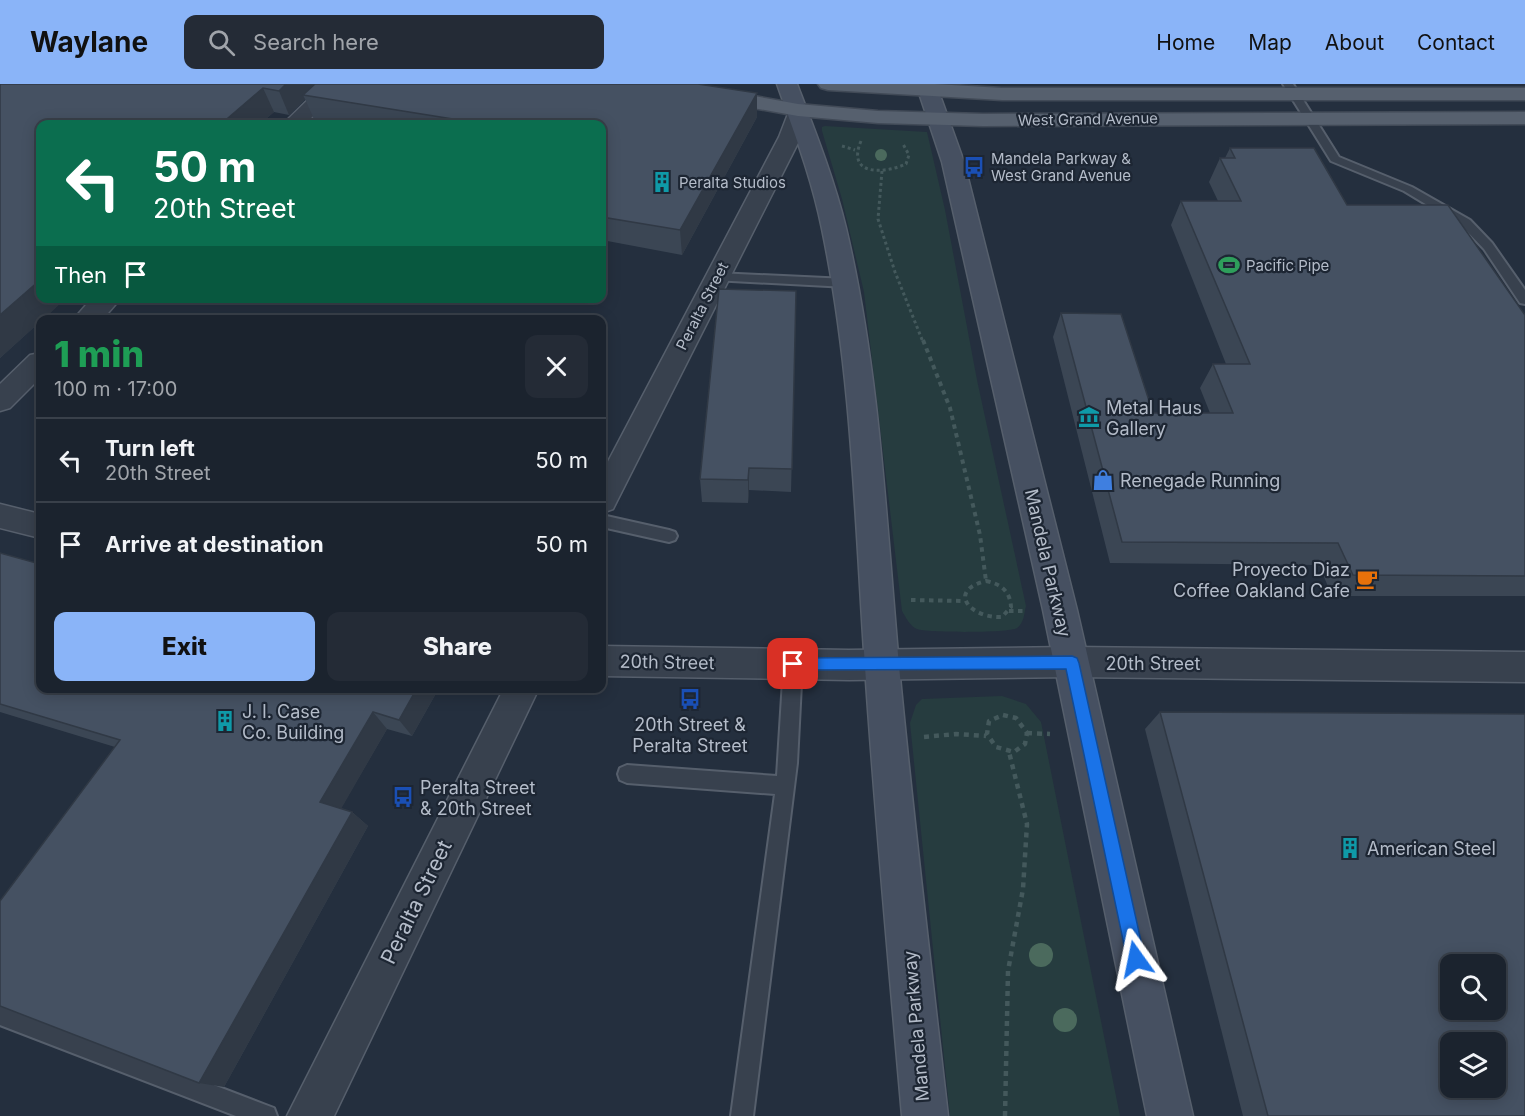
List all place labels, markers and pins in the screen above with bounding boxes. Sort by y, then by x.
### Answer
place label: Mandela Parkway & West Grand Avenue [991,149,1131,185]
bus stop icon: Mandela Parkway & West Grand Avenue [962,155,986,179]
building icon: Peralta Studios [650,170,674,194]
place label: Peralta Studios [679,173,786,192]
sports icon: Pacific Pipe [1217,253,1241,277]
place label: Pacific Pipe [1246,256,1329,275]
place label: Metal Haus Gallery [1106,397,1202,439]
museum icon: Metal Haus Gallery [1077,405,1101,429]
shop icon: Renegade Running [1091,468,1115,492]
place label: Renegade Running [1120,470,1280,491]
place label: Proyecto Diaz Coffee Oakland Cafe [1173,559,1350,601]
cafe icon: Proyecto Diaz Coffee Oakland Cafe [1355,567,1379,591]
pin [767,638,818,689]
bus stop icon: 20th Street & Peralta Street [678,687,702,711]
place label: J. I. Case Co. Building [242,701,344,743]
building icon: J. I. Case Co. Building [213,709,237,733]
place label: 20th Street & Peralta Street [632,714,748,756]
place label: Peralta Street & 20th Street [420,777,535,819]
bus stop icon: Peralta Street & 20th Street [391,785,415,809]
building icon: American Steel [1338,836,1362,860]
place label: American Steel [1367,838,1496,859]

